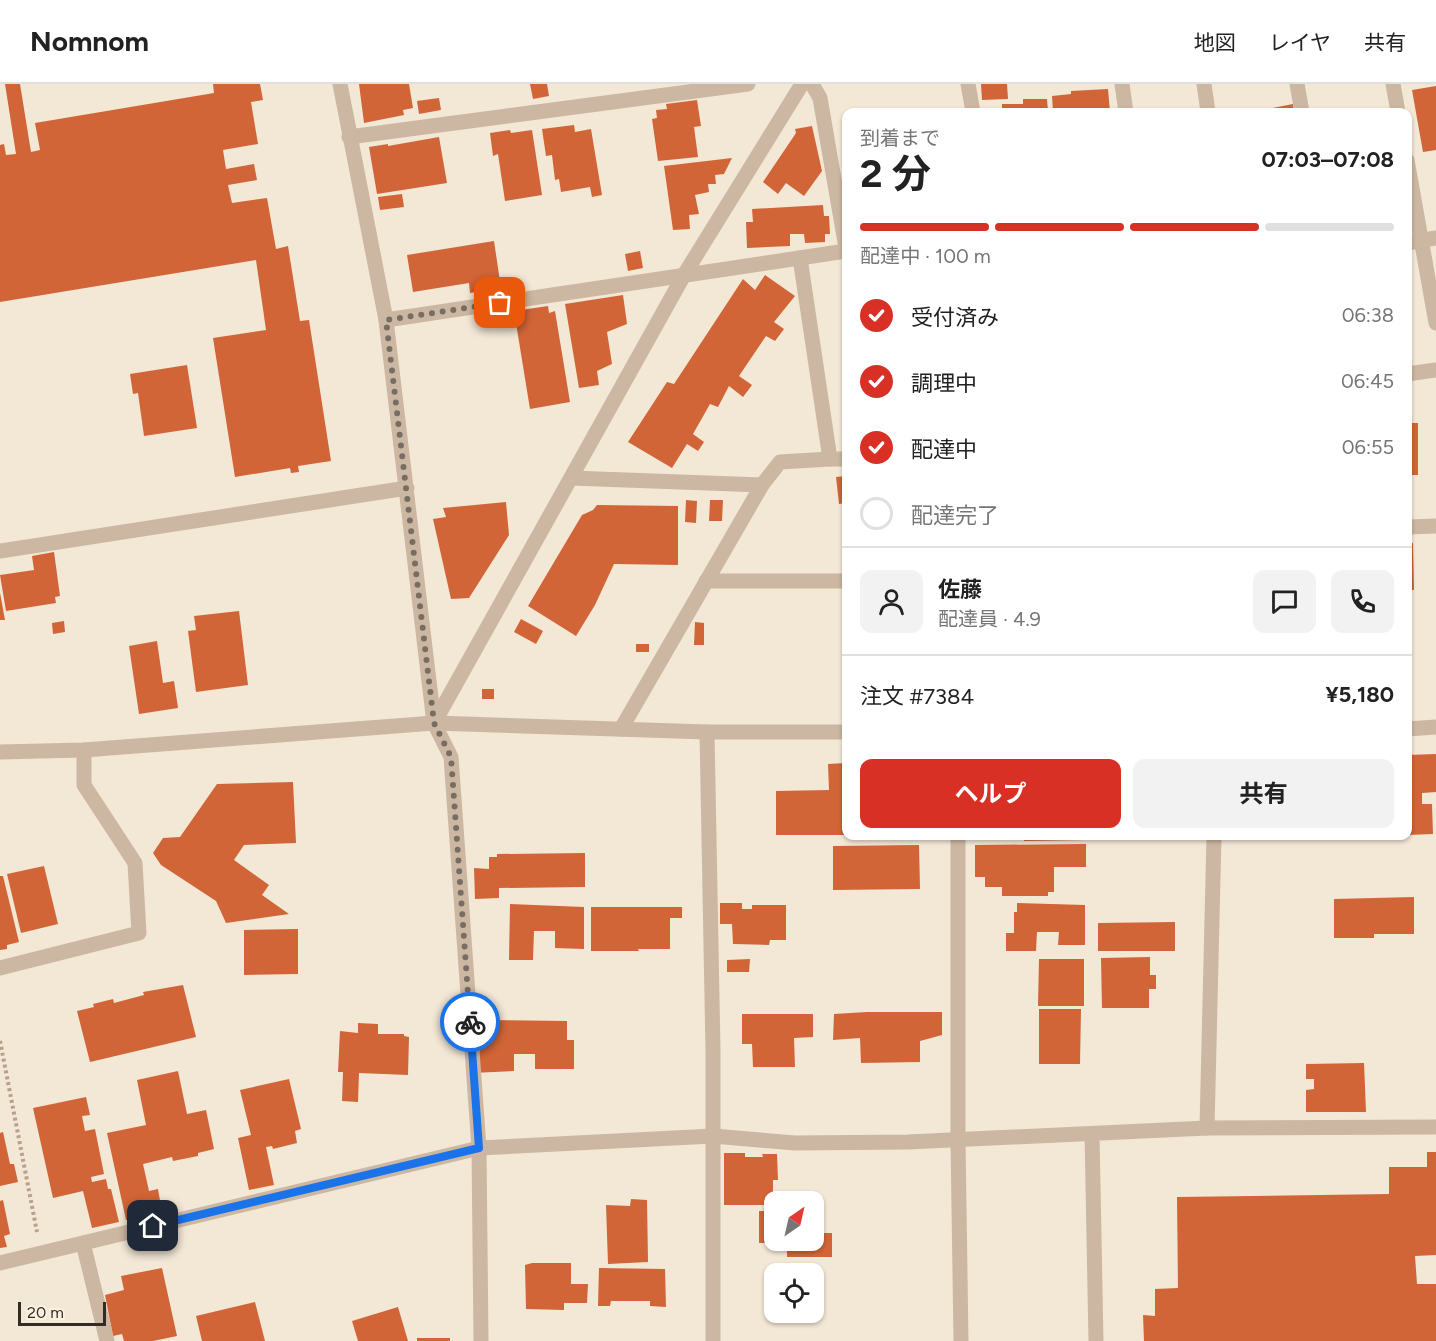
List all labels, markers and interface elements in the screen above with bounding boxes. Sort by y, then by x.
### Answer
text: Nomnom [30,24,149,58]
text: 地図 [1194,30,1236,55]
text: レイヤ [1269,30,1331,55]
text: 共有 [1364,30,1406,55]
text: 到着まで [860,126,940,150]
text: 07:03–07:08 [1261,146,1394,173]
text: 2 分 [860,150,931,197]
text: 配達中 · 100 m [860,244,991,268]
pin [474,277,525,328]
icon: bag [483,286,516,319]
icon: check [860,299,893,332]
text: 06:38 [1342,303,1394,327]
text: 受付済み [911,304,999,331]
icon: check [860,365,893,398]
text: 06:45 [1341,369,1394,393]
text: 調理中 [911,370,977,397]
icon: check [860,431,893,464]
text: 06:55 [1342,435,1394,459]
text: 配達中 [911,436,977,463]
text: 配達完了 [911,502,999,529]
button: person [860,570,923,633]
button: chat [1253,570,1316,633]
button: phone [1331,570,1394,633]
text: 佐藤 [938,576,982,603]
text: 配達員 · 4.9 [938,607,1041,631]
text: ¥5,180 [1325,681,1394,708]
text: 注文 #7384 [860,683,974,710]
button: ヘルプ [860,759,1121,828]
button: 共有 [1133,759,1394,828]
courier [440,992,500,1052]
icon: bike [454,1006,487,1039]
north arrow [764,1191,824,1251]
map controls [764,1191,824,1323]
pin [127,1200,178,1251]
icon: home [136,1209,169,1242]
button: locate [764,1263,824,1323]
scale bar [18,1299,106,1326]
text: 20 m [27,1303,64,1322]

